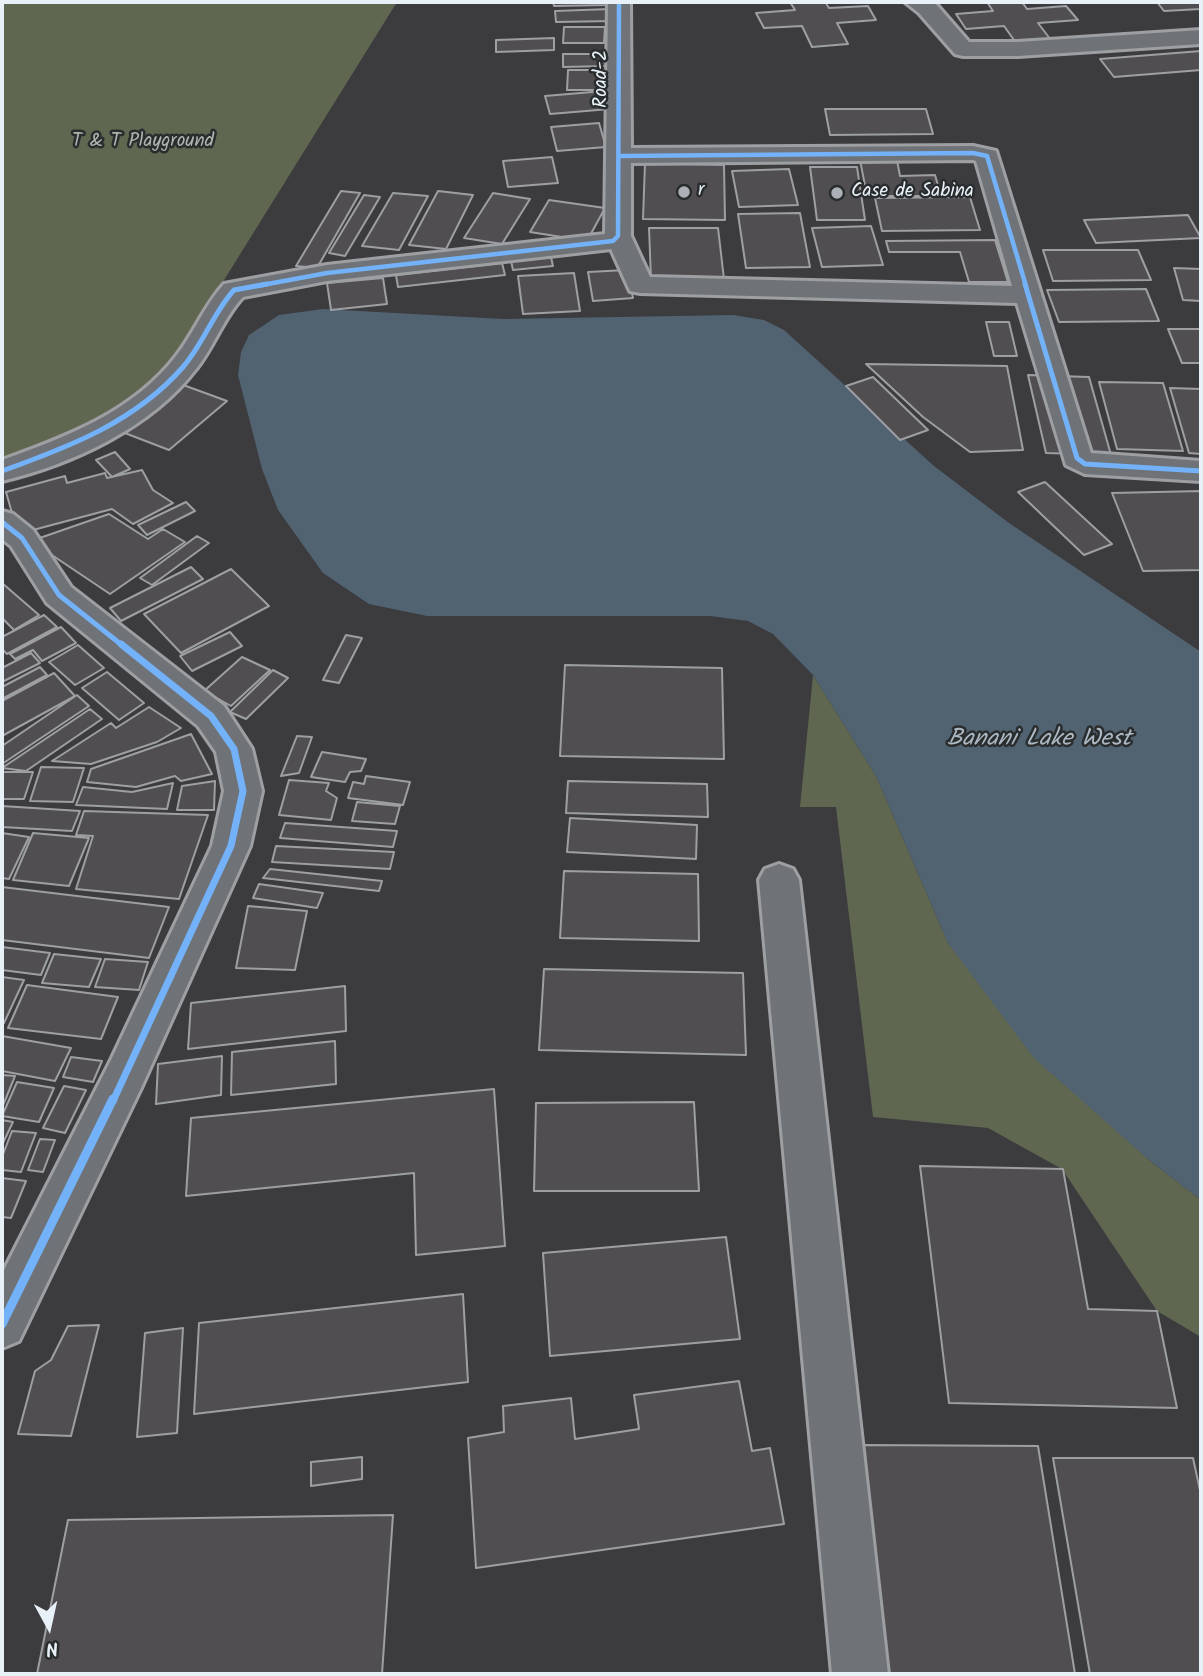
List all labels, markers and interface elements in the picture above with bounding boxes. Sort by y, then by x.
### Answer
street label: Road-2 [592,50,614,108]
park label: T & T Playground [72,132,214,154]
place label: r [698,181,704,203]
place label: Case de Sabina [851,182,974,204]
marker: r [676,184,692,200]
marker: Case de Sabina [829,185,845,201]
water label: Banani Lake West [947,727,1131,755]
north arrow [14,1592,84,1662]
text: N [44,1632,60,1663]

